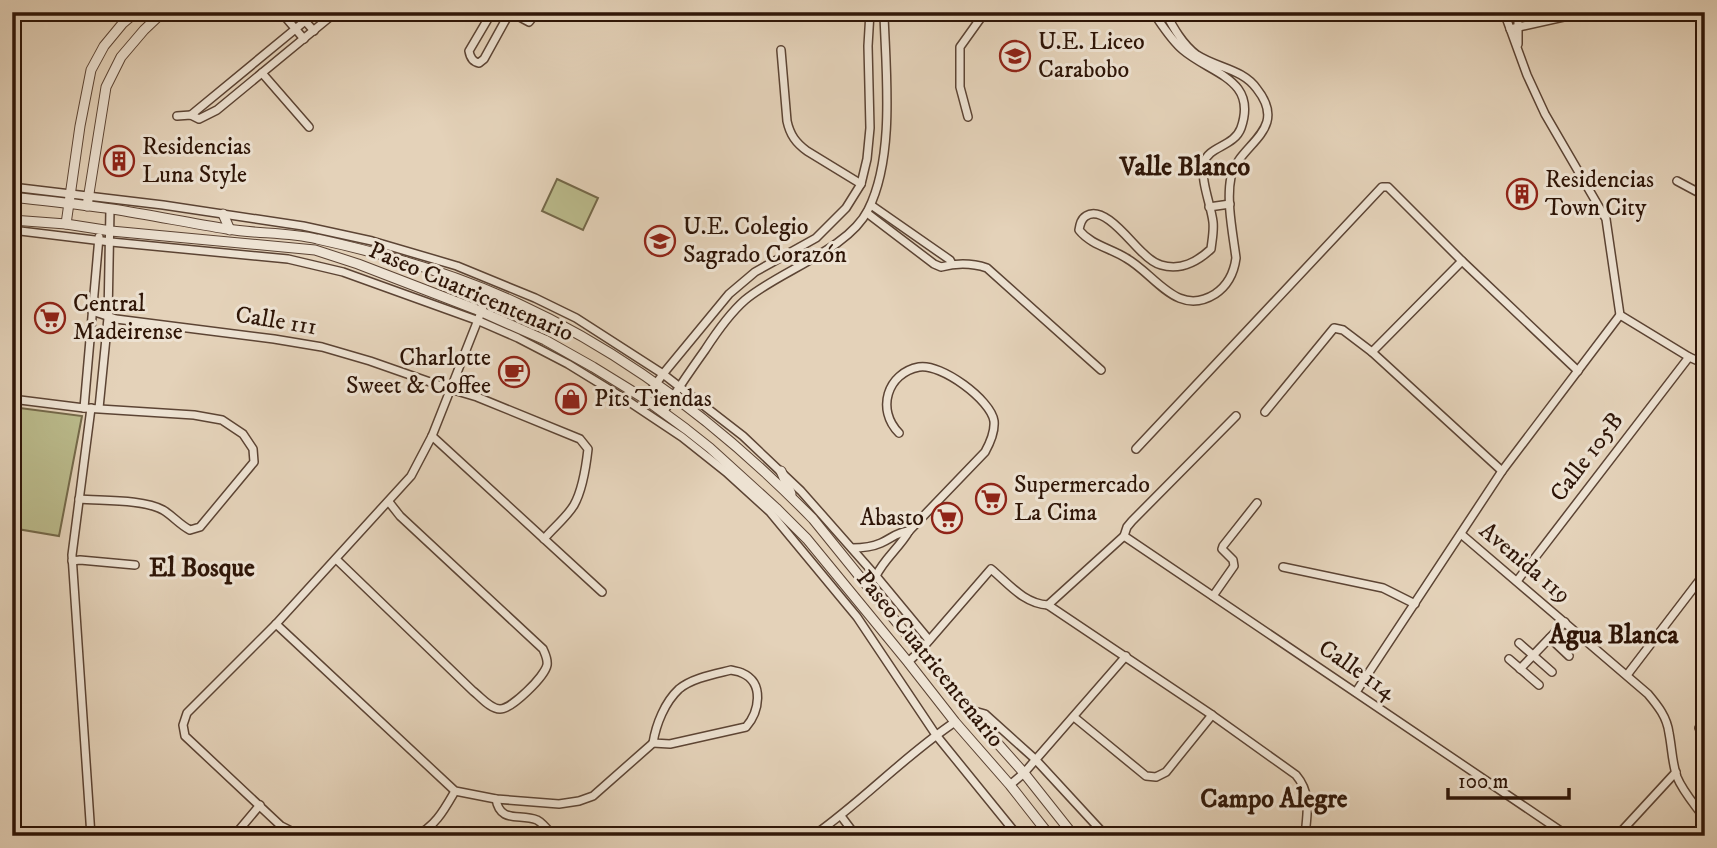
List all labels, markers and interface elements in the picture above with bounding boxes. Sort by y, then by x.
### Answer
place label: U.E. Liceo Carabobo [1038,27,1145,85]
school or university icon: U.E. Liceo Carabobo [998,39,1032,73]
place label: Residencias Luna Style [142,132,251,190]
building icon: Residencias Luna Style [102,144,136,178]
district label: Valle Blanco [1119,151,1250,184]
place label: Residencias Town City [1545,165,1654,223]
building icon: Residencias Town City [1505,177,1539,211]
place label: U.E. Colegio Sagrado Corazón [683,212,847,270]
school or university icon: U.E. Colegio Sagrado Corazón [643,224,677,258]
street label: Paseo Cuatricentenario [364,235,578,349]
place label: Central Madeirense [73,289,183,347]
street label: Calle 111 [233,300,319,342]
supermarket icon: Central Madeirense [33,301,67,335]
place label: Charlotte Sweet & Coffee [346,343,491,401]
cafe icon: Charlotte Sweet & Coffee [497,355,531,389]
shop icon: Pits Tiendas [554,382,588,416]
place label: Pits Tiendas [594,384,712,414]
street label: Calle 105B [1544,406,1630,508]
place label: Supermercado La Cima [1014,470,1150,528]
supermarket icon: Supermercado La Cima [974,482,1008,516]
supermarket icon: Abasto [930,501,964,535]
place label: Abasto [860,503,924,533]
street label: Avenida 119 [1473,516,1577,610]
district label: El Bosque [149,552,255,585]
street label: Paseo Cuatricentenario [849,564,1011,754]
district label: Agua Blanca [1548,619,1680,652]
street label: Calle 114 [1313,633,1402,707]
scale bar [1448,757,1568,801]
text: 100 m [1458,769,1509,795]
district label: Campo Alegre [1200,783,1348,816]

